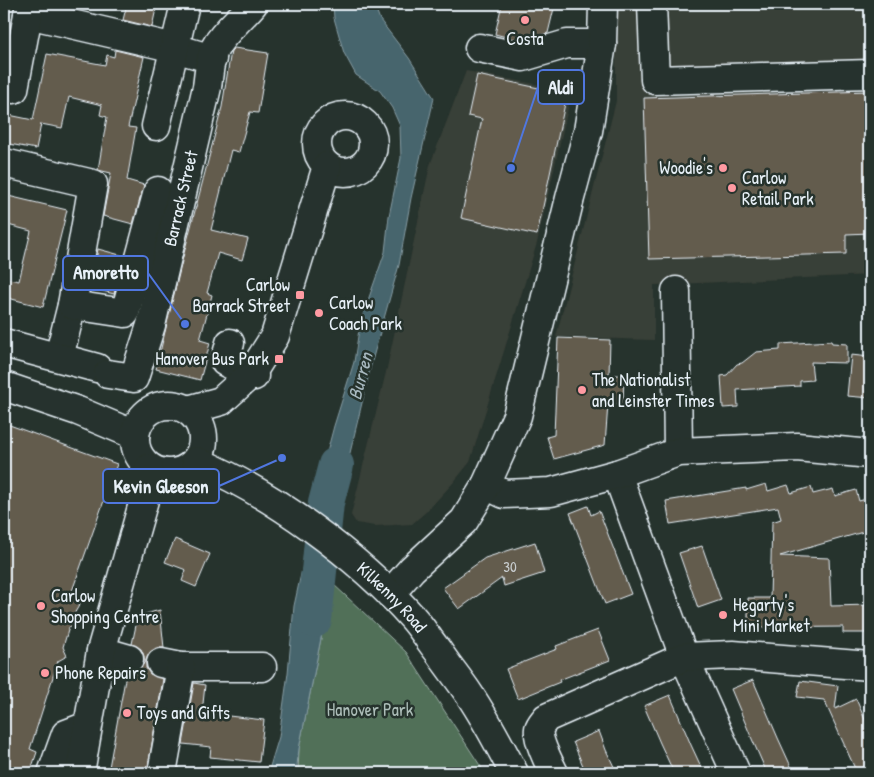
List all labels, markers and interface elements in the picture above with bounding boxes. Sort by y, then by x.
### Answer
marker: Costa [519,14,531,26]
place label: Costa [506,26,544,51]
callout: Aldi [538,70,584,104]
text: Aldi [548,74,574,100]
street label: Barrack Street [157,147,204,249]
place label: Woodie's [659,155,713,180]
marker: Woodie's [717,162,729,174]
place label: Carlow Retail Park [742,165,814,211]
marker: Carlow Retail Park [726,182,738,194]
callout: Amoretto [63,256,148,290]
text: Amoretto [73,259,139,285]
place label: Carlow Barrack Street [192,272,291,318]
marker: Carlow Barrack Street [294,289,306,301]
place label: Carlow Coach Park [329,290,403,336]
marker: Carlow Coach Park [313,307,325,319]
place label: Hanover Bus Park [155,346,270,371]
water label: Burren [341,348,379,403]
marker: Hanover Bus Park [273,353,285,365]
place label: The Nationalist and Leinster Times [592,367,715,413]
marker: The Nationalist and Leinster Times [576,384,588,396]
callout: Kevin Gleeson [103,469,219,503]
text: Kevin Gleeson [113,473,209,499]
street label: Kilkenny Road [352,556,433,637]
house number: 30 [503,556,517,577]
place label: Carlow Shopping Centre [51,583,159,629]
place label: Hegarty's Mini Market [733,592,810,638]
marker: Carlow Shopping Centre [35,600,47,612]
marker: Hegarty's Mini Market [717,609,729,621]
place label: Phone Repairs [55,660,146,685]
marker: Phone Repairs [39,667,51,679]
park label: Hanover Park [327,697,414,722]
place label: Toys and Gifts [137,700,230,725]
marker: Toys and Gifts [121,707,133,719]

